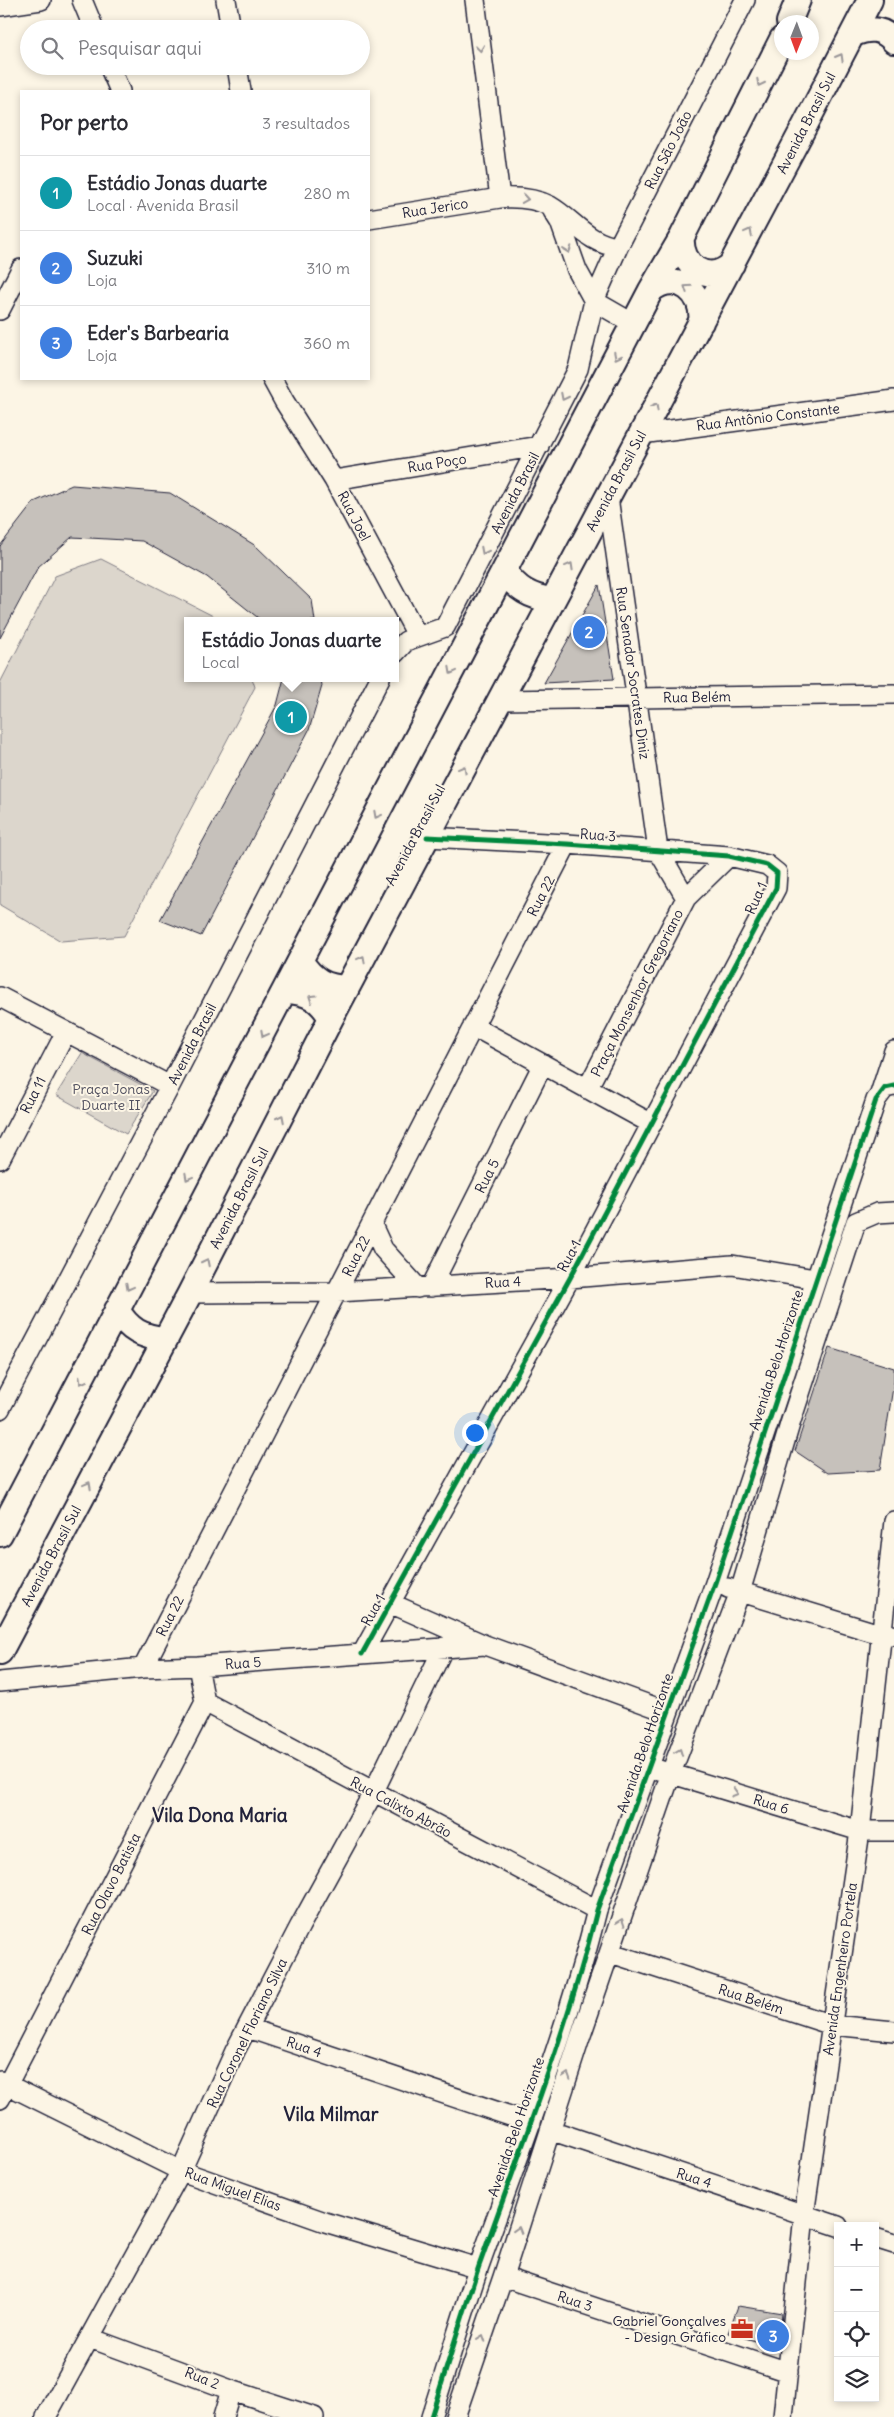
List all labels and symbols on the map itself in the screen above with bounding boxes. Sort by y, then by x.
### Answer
north arrow [774,15,819,60]
one-way arrow [474,45,485,53]
one-way arrow [834,54,844,63]
street label: Avenida Brasil Sul [773,69,839,177]
one-way arrow [756,78,766,87]
street label: Rua São João [640,108,696,192]
one-way arrow [521,193,530,203]
street label: Rua Jerico [401,194,469,222]
one-way arrow [742,228,752,237]
one-way arrow [562,245,572,254]
one-way arrow [683,285,693,294]
one-way arrow [613,351,623,360]
one-way arrow [560,391,570,400]
street label: Rua Antônio Constante [695,399,841,435]
one-way arrow [649,404,659,413]
street label: Avenida Brasil Sul [582,427,650,535]
street label: Rua Poço [406,449,468,477]
street label: Avenida Brasil [487,449,543,537]
street label: Rua Joel [333,488,375,544]
one-way arrow [481,546,491,555]
one-way arrow [564,562,574,571]
street label: Rua Senador Socrates Diniz [612,586,654,761]
pin: 2 [573,613,605,651]
one-way arrow [448,666,458,675]
street label: Rua Belém [663,687,731,707]
pin: 1 [275,698,307,736]
one-way arrow [457,766,467,775]
street label: Avenida Brasil Sul [381,781,449,889]
one-way arrow [373,810,383,819]
street label: Rua 3 [579,825,617,845]
street label: Rua 22 [523,872,559,920]
street label: Rua 1 [741,879,771,917]
street label: Praça Monsenhor Gregoriano [587,906,687,1080]
one-way arrow [356,955,366,964]
one-way arrow [309,994,318,1004]
street label: Avenida Brasil [164,1000,220,1088]
one-way arrow [260,1028,270,1037]
street label: Rua 11 [16,1073,50,1117]
park label: Praça Jonas Duarte II [72,1080,150,1114]
one-way arrow [275,1114,285,1123]
street label: Avenida Brasil Sul [206,1144,272,1252]
street label: Rua 5 [471,1156,503,1196]
one-way arrow [184,1172,194,1181]
street label: Rua 22 [338,1232,374,1280]
street label: Rua 1 [553,1237,585,1275]
one-way arrow [200,1258,210,1267]
street label: Rua 4 [484,1272,522,1292]
one-way arrow [125,1282,135,1291]
street label: Avenida Belo Horizonte [745,1288,807,1432]
one-way arrow [78,1376,88,1385]
your location [462,1420,488,1446]
one-way arrow [82,1482,92,1491]
street label: Avenida Brasil Sul [17,1502,85,1610]
street label: Rua 1 [357,1591,389,1629]
street label: Rua 22 [152,1592,188,1640]
street label: Rua 5 [224,1653,262,1673]
street label: Avenida Belo Horizonte [613,1671,677,1815]
one-way arrow [673,1748,683,1757]
street label: Rua Calixto Abrão [347,1773,455,1841]
one-way arrow [730,1787,738,1797]
street label: Rua 6 [751,1790,791,1818]
district label: Vila Dona Maria [152,1803,288,1827]
street label: Rua Olavo Batista [77,1830,145,1938]
street label: Avenida Engenheiro Portela [819,1881,861,2057]
one-way arrow [615,1919,625,1927]
street label: Rua Coronel Floriano Silva [203,1955,291,2111]
street label: Rua Belém [716,1980,786,2018]
street label: Rua 4 [284,2033,324,2061]
street label: Avenida Belo Horizonte [484,2055,548,2199]
one-way arrow [562,2072,572,2080]
district label: Vila Milmar [284,2102,379,2126]
street label: Rua Miguel Elias [182,2163,284,2215]
street label: Rua 4 [674,2164,714,2192]
one-way arrow [512,2227,522,2235]
street label: Rua 3 [555,2287,595,2315]
place label: Gabriel Gonçalves - Design Gráfico [612,2312,726,2346]
office icon: Gabriel Gonçalves - Design Gráfico [729,2316,755,2342]
pin: 3 [757,2317,789,2355]
one-way arrow [476,2334,486,2343]
street label: Rua 2 [182,2363,222,2393]

